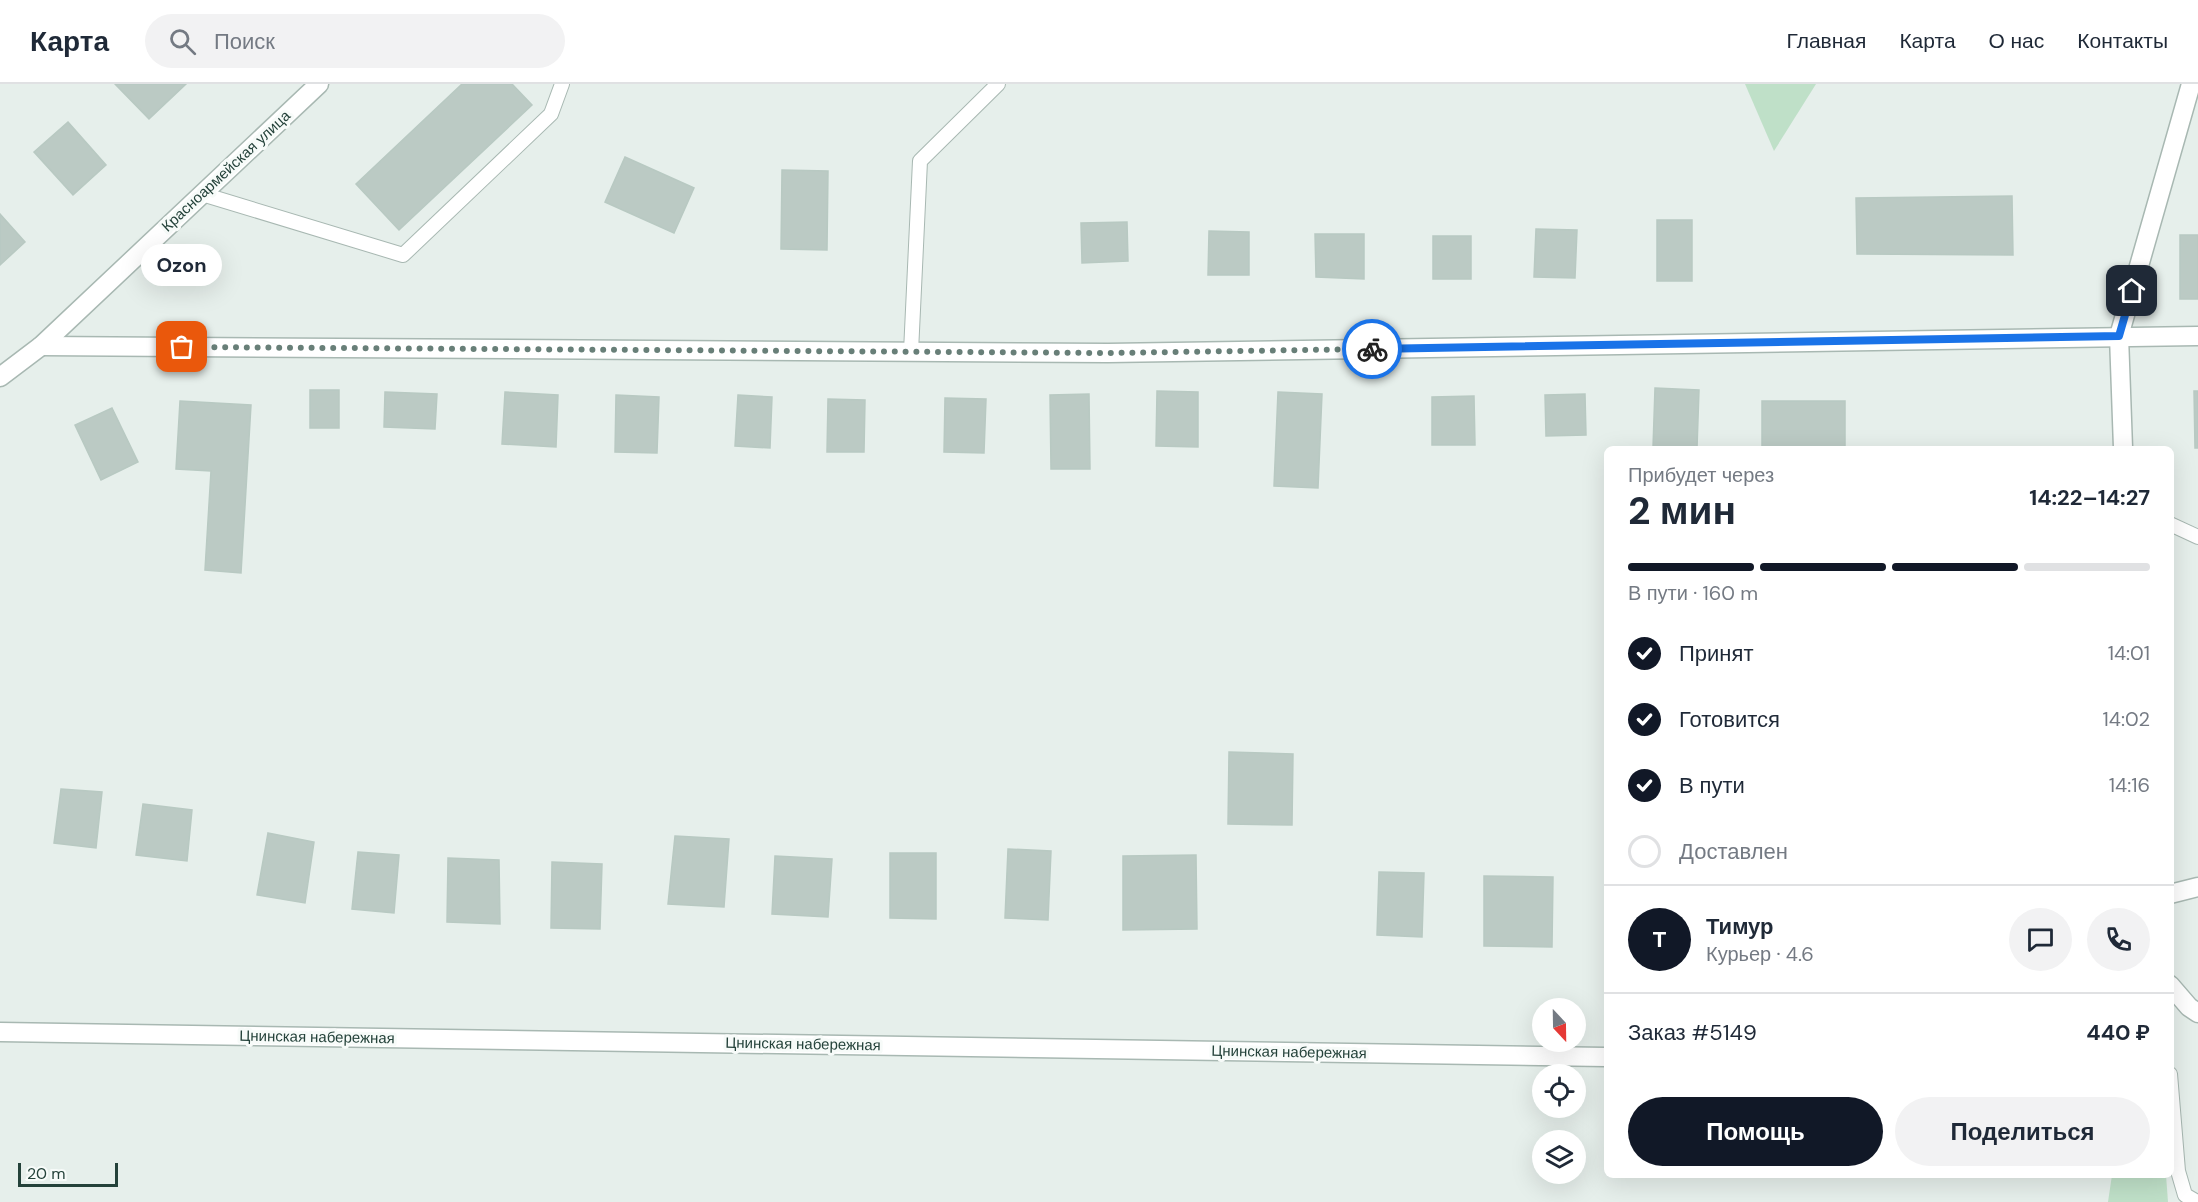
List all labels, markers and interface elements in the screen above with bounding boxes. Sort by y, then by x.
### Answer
search box [145,14,565,68]
text: Карта [30,23,109,60]
icon: search [166,25,199,58]
text: Поиск [214,27,275,56]
text: Главная [1786,27,1866,55]
text: Карта [1899,27,1956,55]
text: О нас [1989,27,2044,55]
text: Контакты [2077,27,2168,55]
street label: Красноармейская улица [157,105,295,236]
callout: Ozon [142,245,222,287]
text: Ozon [156,252,207,278]
pin [2106,265,2157,316]
icon: home [2115,274,2148,307]
courier [1342,319,1402,379]
pin [156,321,207,372]
icon: bag [165,330,198,363]
icon: bike [1356,333,1389,366]
text: Прибудет через [1628,462,1774,488]
text: 14:22–14:27 [2029,483,2150,512]
text: 2 мин [1628,485,1736,536]
text: В пути · 160 m [1628,580,1758,606]
icon: check [1628,637,1661,670]
text: Принят [1679,639,1753,668]
text: 14:01 [2108,640,2150,666]
icon: check [1628,703,1661,736]
text: Готовится [1679,705,1780,734]
text: 14:02 [2103,706,2150,732]
icon: check [1628,769,1661,802]
text: В пути [1679,771,1745,800]
text: 14:16 [2109,772,2150,798]
text: Доставлен [1679,837,1788,866]
button: chat [2009,908,2072,971]
button: phone [2087,908,2150,971]
text: Тимур [1706,912,1774,941]
text: Т [1653,925,1666,954]
text: Курьер · 4.6 [1706,941,1814,967]
north arrow [1532,998,1586,1052]
map controls [1532,998,1586,1184]
text: Заказ #5149 [1628,1018,1757,1047]
text: 440 ₽ [2086,1018,2150,1047]
street label: Цнинская набережная [239,1026,395,1048]
street label: Цнинская набережная [725,1033,881,1055]
street label: Цнинская набережная [1211,1041,1367,1063]
button: locate [1532,1064,1586,1118]
button: Помощь [1628,1097,1883,1166]
button: Поделиться [1895,1097,2150,1166]
button: layers [1532,1130,1586,1184]
scale bar [18,1160,118,1188]
text: 20 m [27,1163,66,1184]

